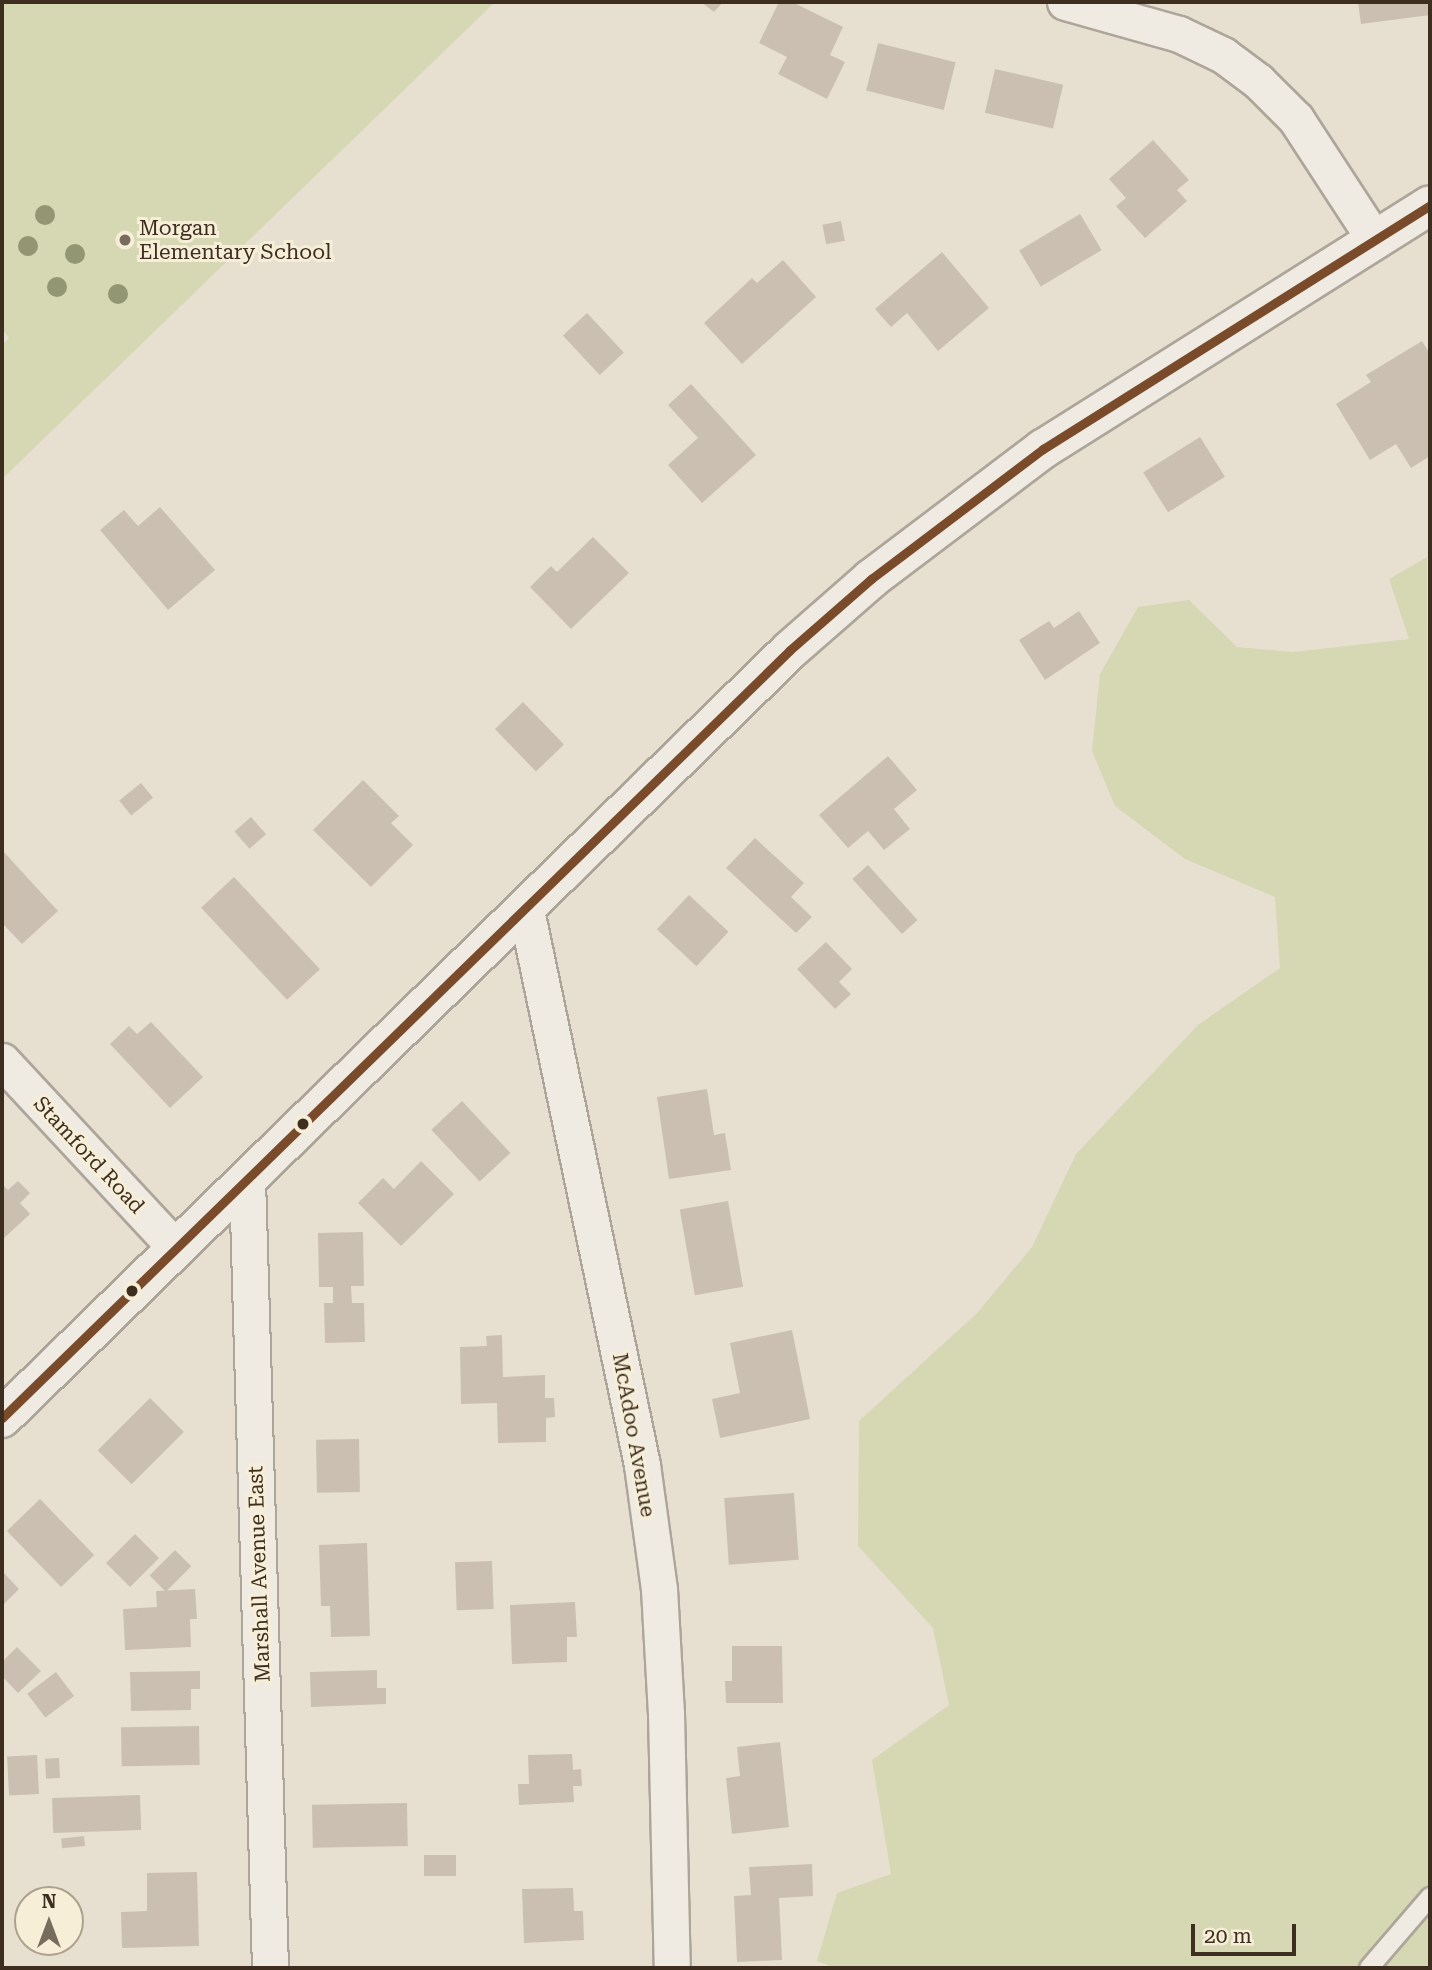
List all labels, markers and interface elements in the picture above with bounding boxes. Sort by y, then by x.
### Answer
place label: Morgan Elementary School [139,215,332,265]
marker: Morgan Elementary School [117,232,133,248]
street label: Stamford Road [28,1091,150,1219]
unlabelled marker [296,1117,310,1131]
unlabelled marker [125,1284,139,1298]
street label: McAdoo Avenue [607,1351,661,1519]
street label: Marshall Avenue East [243,1465,275,1683]
north arrow [14,1886,84,1956]
text: N [42,1890,56,1913]
scale bar [1194,1910,1299,1954]
text: 20 m [1204,1924,1252,1948]

